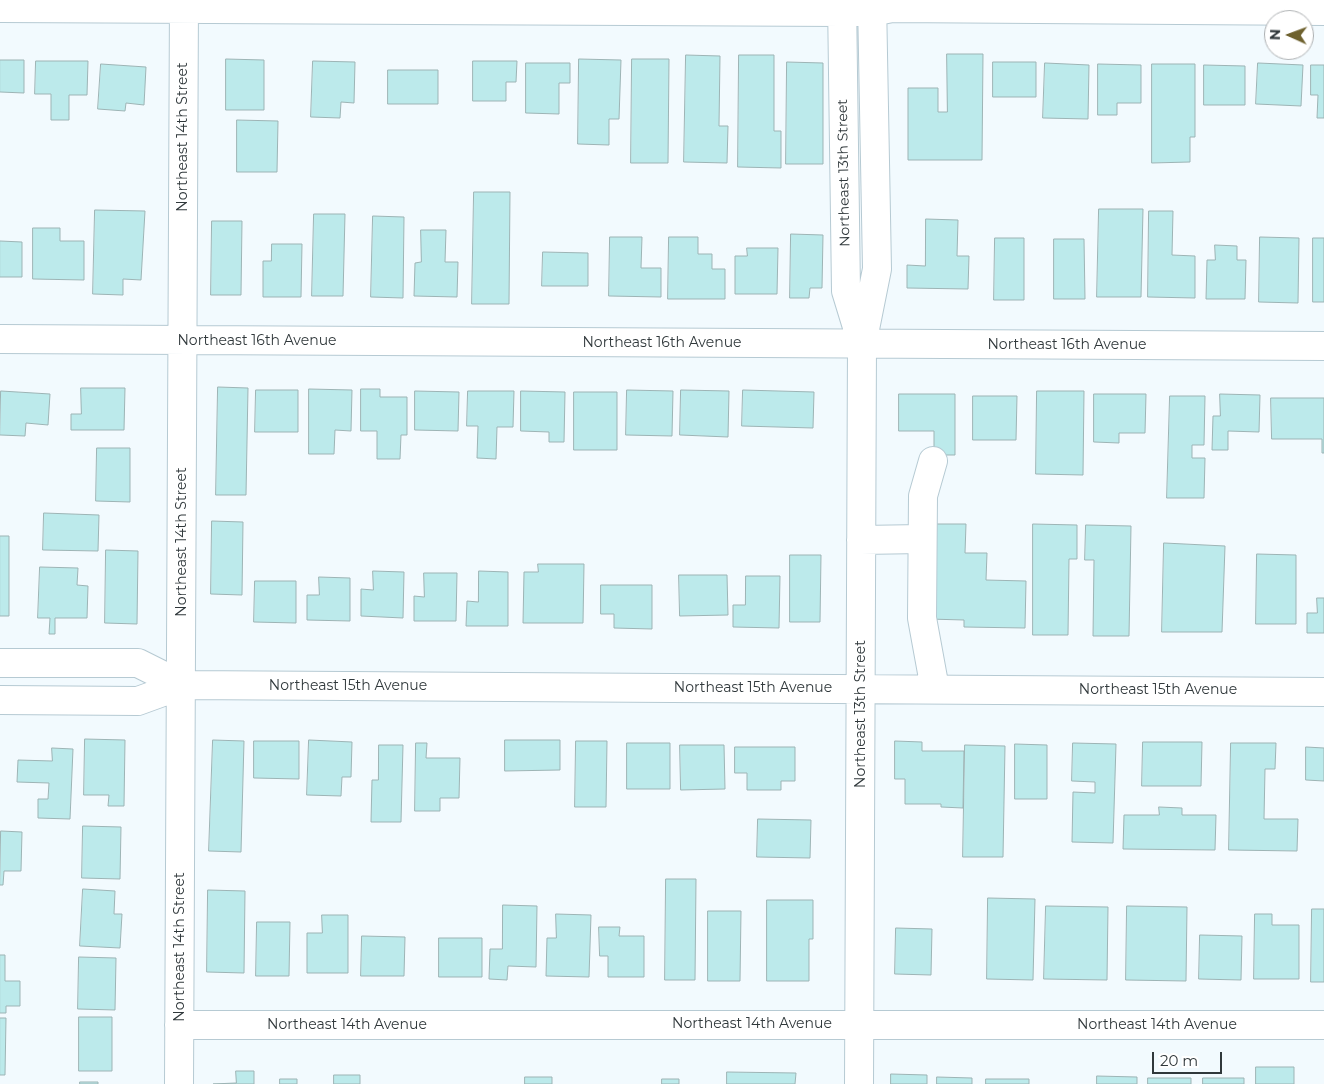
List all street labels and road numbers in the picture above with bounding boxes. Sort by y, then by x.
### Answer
street label: Northeast 14th Street [175,62,191,212]
street label: Northeast 13th Street [834,99,854,247]
street label: Northeast 16th Avenue [177,333,337,349]
street label: Northeast 16th Avenue [582,335,742,351]
street label: Northeast 16th Avenue [987,337,1147,353]
street label: Northeast 14th Street [174,467,190,617]
street label: Northeast 13th Street [853,640,869,788]
street label: Northeast 15th Avenue [269,678,427,694]
street label: Northeast 15th Avenue [674,680,832,696]
street label: Northeast 15th Avenue [1079,682,1237,698]
street label: Northeast 14th Street [172,872,188,1022]
street label: Northeast 14th Avenue [672,1016,832,1032]
street label: Northeast 14th Avenue [267,1017,427,1033]
street label: Northeast 14th Avenue [1077,1017,1237,1033]

